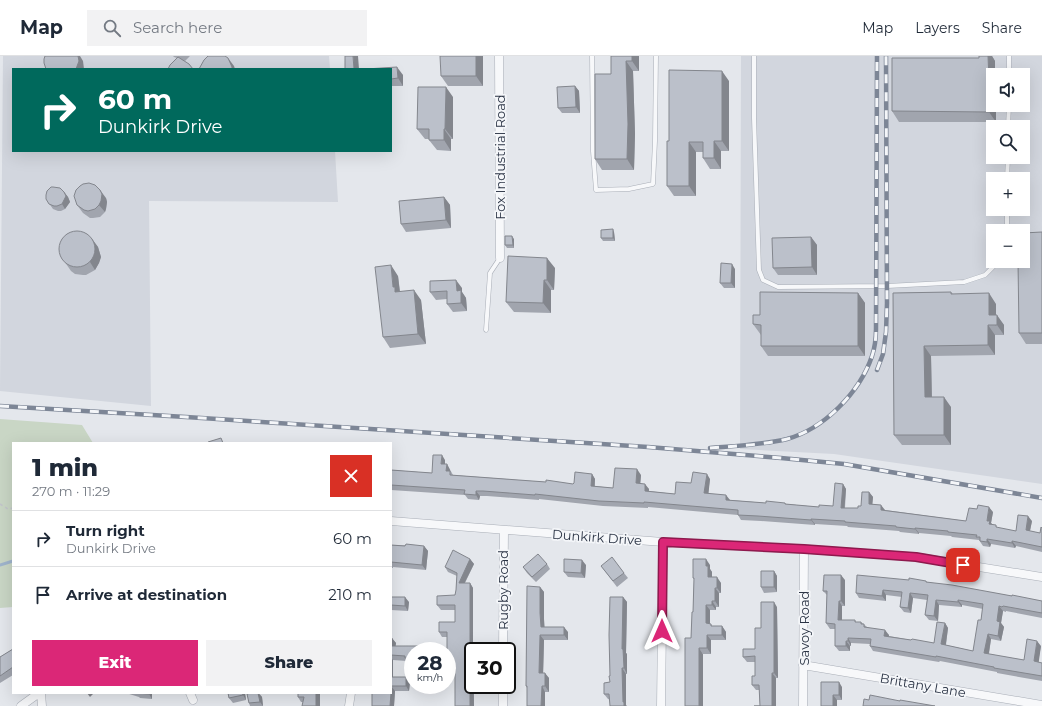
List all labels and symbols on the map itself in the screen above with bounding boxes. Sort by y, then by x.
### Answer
street label: Fox Industrial Road [492,94,508,220]
street label: Dunkirk Drive [552,526,643,548]
pin [946,548,980,582]
street label: Rugby Road [495,550,511,630]
street label: Savoy Road [796,591,812,665]
position arrow [641,610,683,652]
speed limit sign: 30 [464,642,516,694]
street label: Brittany Lane [879,670,967,700]

